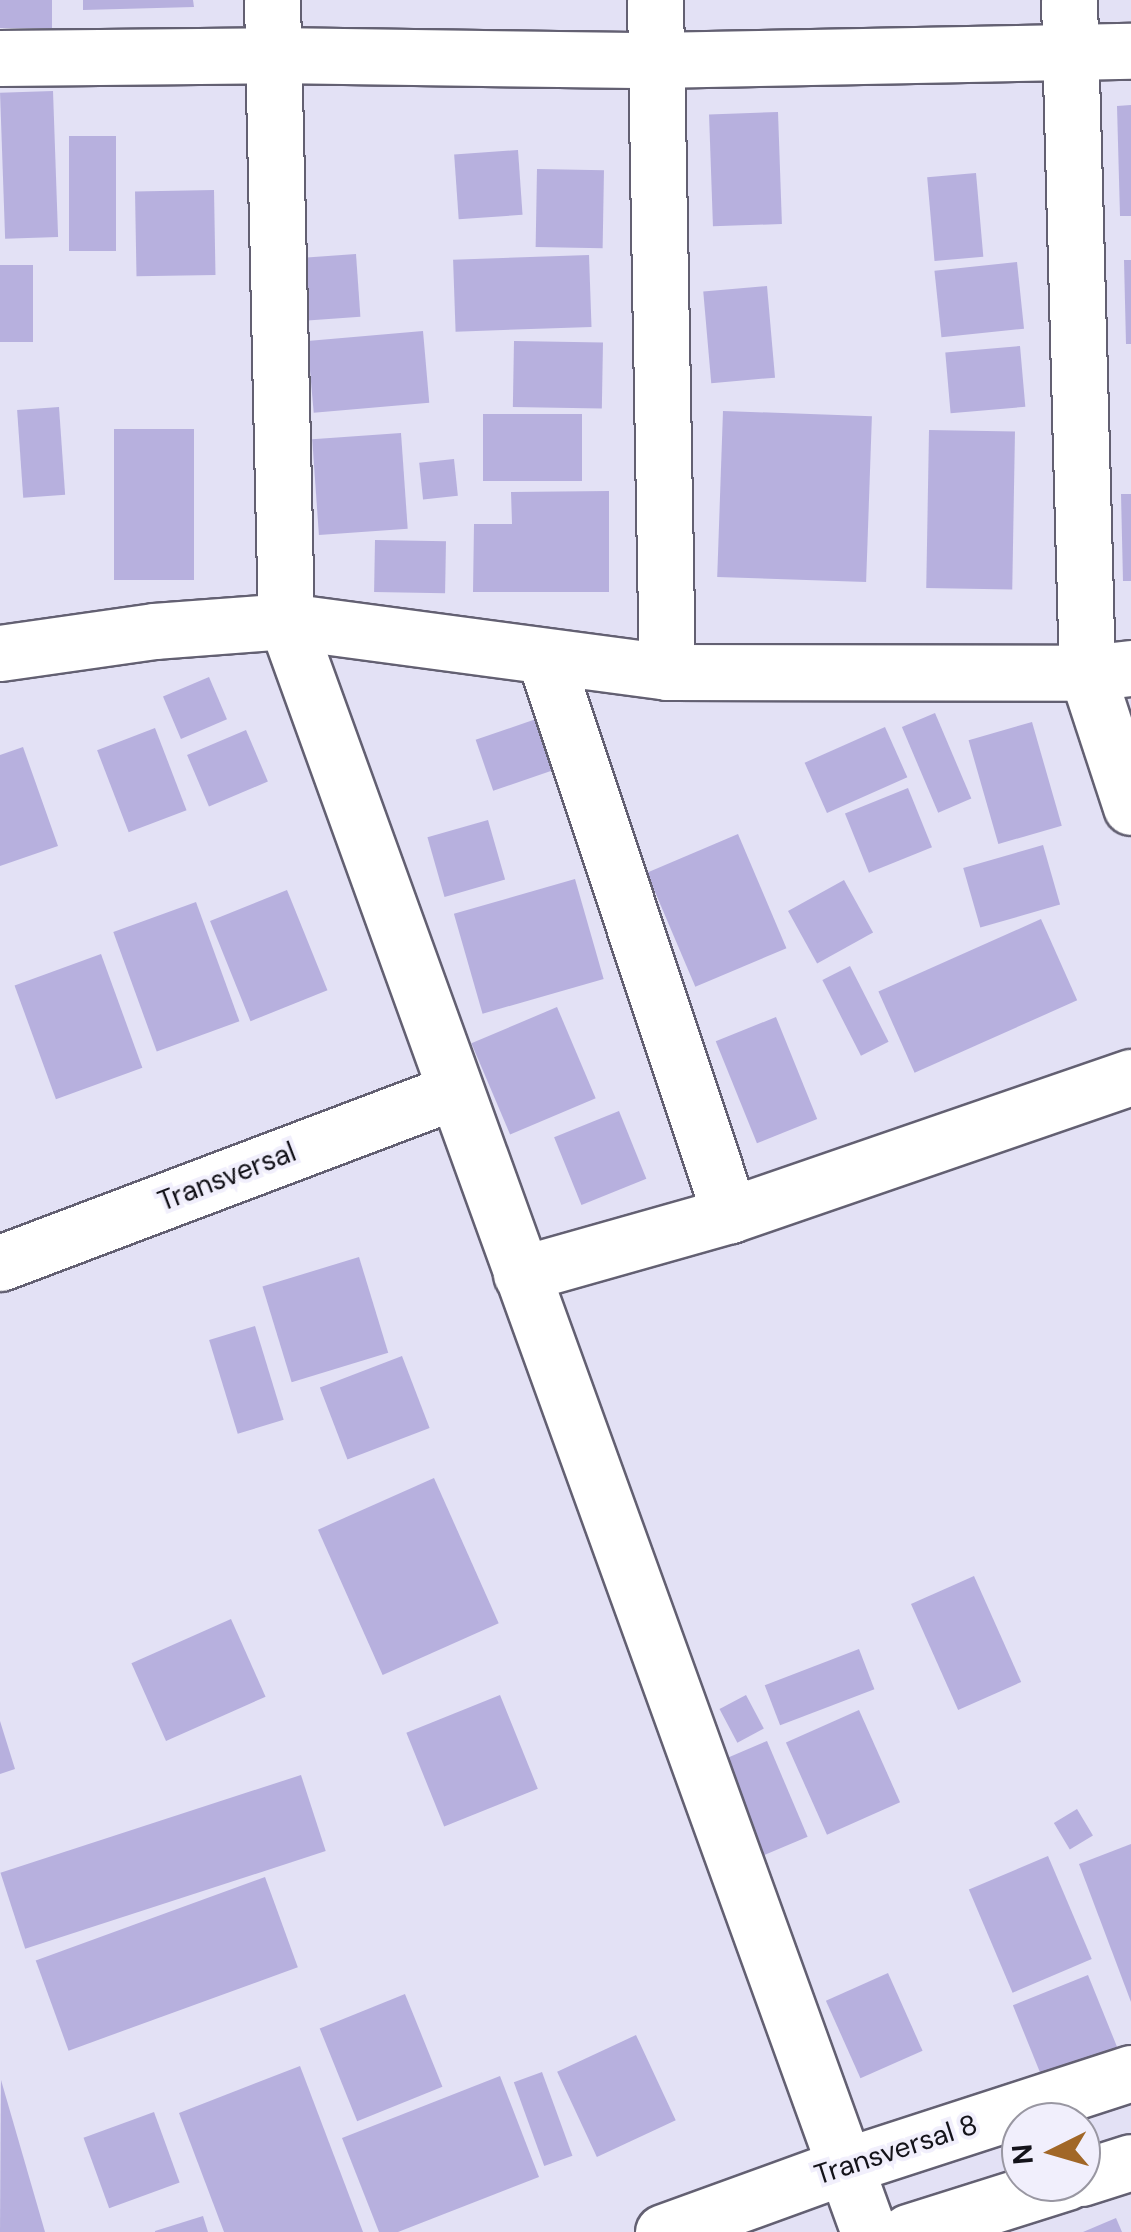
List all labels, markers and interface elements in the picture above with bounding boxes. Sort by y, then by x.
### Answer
street label: Transversal [153,1135,301,1219]
north arrow [1001,2102,1101,2202]
street label: Transversal 8 [810,2108,982,2192]
text: N [1003,2143,1042,2166]

